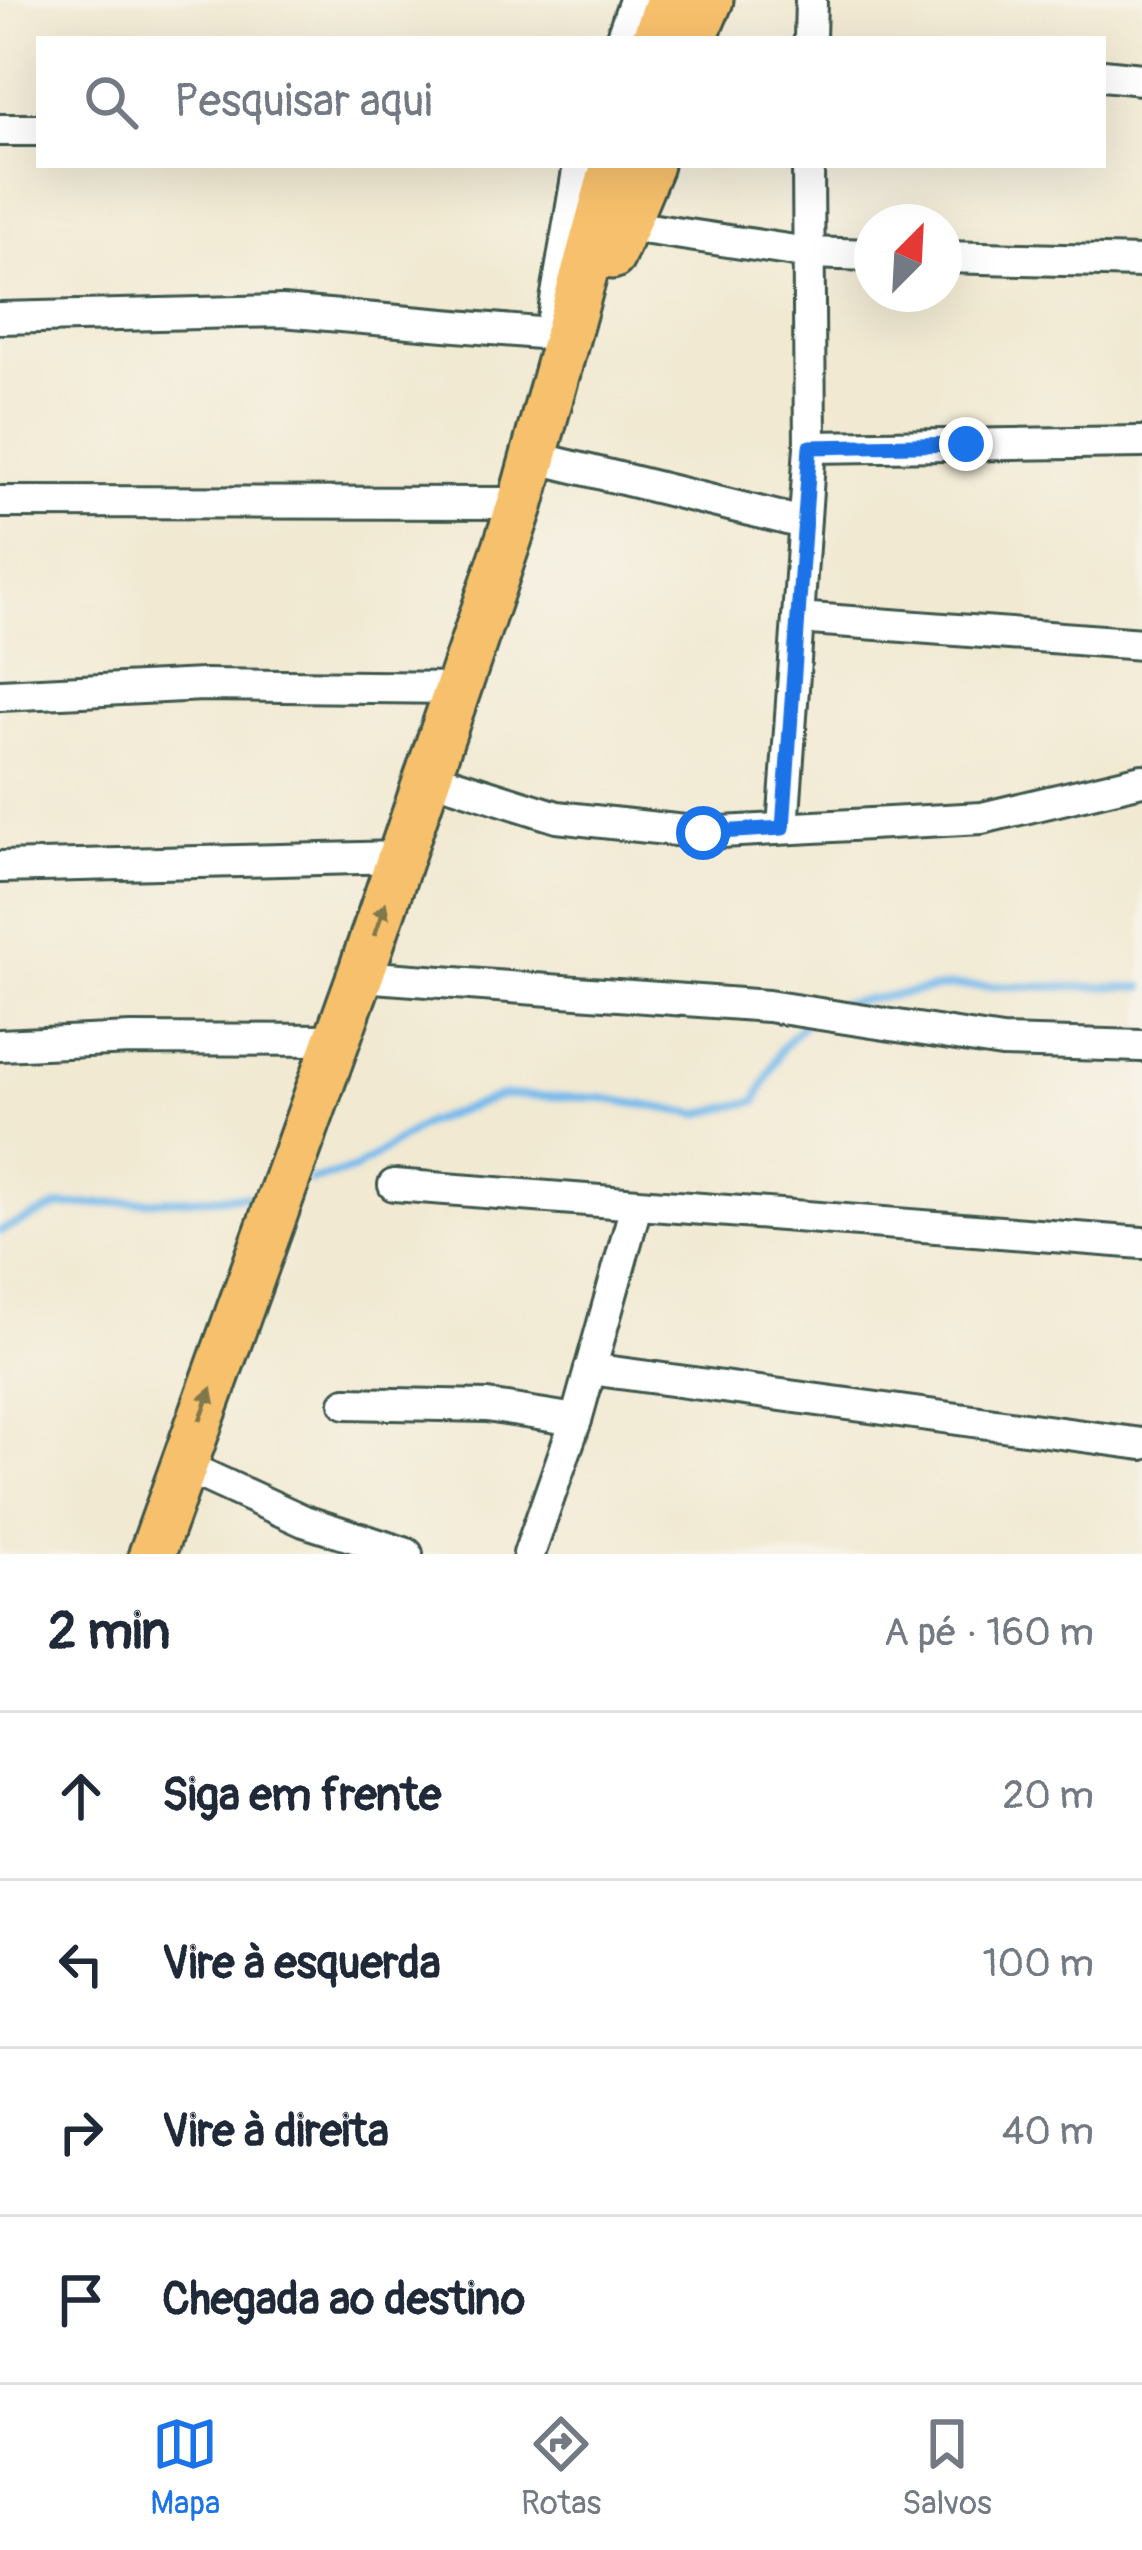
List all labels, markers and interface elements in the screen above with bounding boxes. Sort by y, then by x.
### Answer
search box [36,36,1106,168]
icon: search [78,69,144,135]
text: Pesquisar aqui [174,74,432,130]
north arrow [854,204,962,312]
route end [939,417,993,471]
route start [676,806,730,860]
one-way arrow [371,900,390,936]
one-way arrow [198,1386,216,1422]
text: 2 min [48,1600,170,1664]
text: A pé · 160 m [884,1608,1094,1657]
icon: ahead [48,1763,114,1829]
text: Siga em frente [162,1768,441,1824]
text: 20 m [1002,1771,1094,1820]
icon: left [48,1931,114,1997]
text: Vire à esquerda [162,1936,441,1992]
text: 100 m [982,1939,1094,1988]
icon: right [48,2099,114,2165]
text: Vire à direita [162,2104,389,2160]
text: 40 m [1002,2107,1094,2156]
icon: arrive [48,2267,114,2333]
text: Chegada ao destino [162,2272,525,2328]
tab: Mapa [150,2411,220,2524]
tab: Rotas [521,2411,601,2524]
tab: Salvos [902,2411,992,2524]

